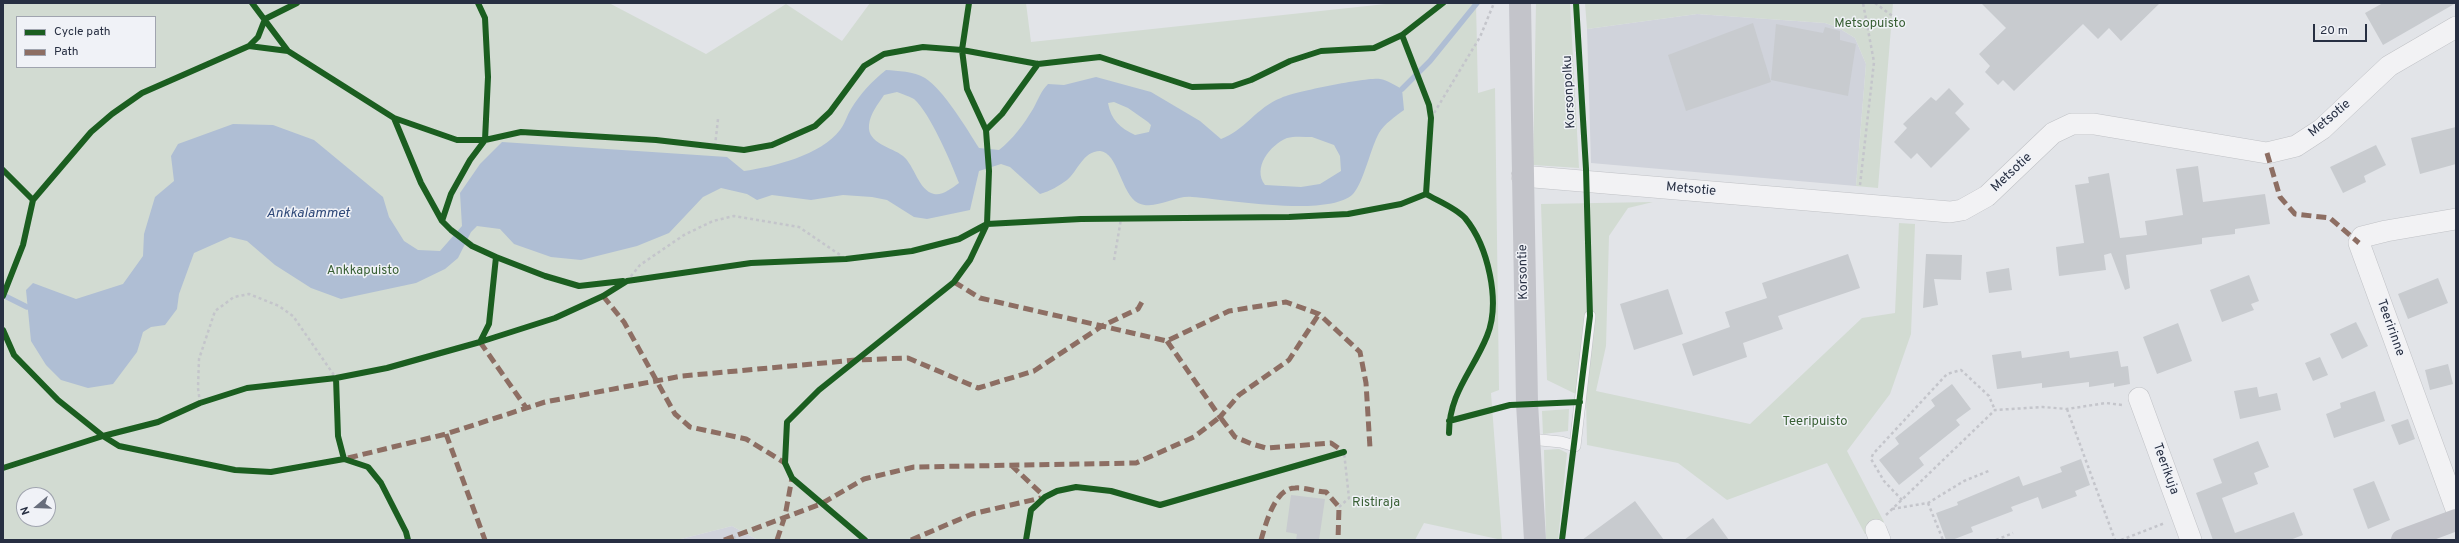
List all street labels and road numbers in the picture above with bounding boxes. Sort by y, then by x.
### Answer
street label: Korsonpolku [1560,55,1580,129]
street label: Metsotie [2306,97,2354,141]
street label: Metsotie [1988,150,2036,196]
street label: Metsotie [1665,180,1717,200]
street label: Korsontie [1516,244,1532,300]
street label: Teeririnne [2373,297,2407,359]
street label: Teerikuja [2148,441,2182,497]

